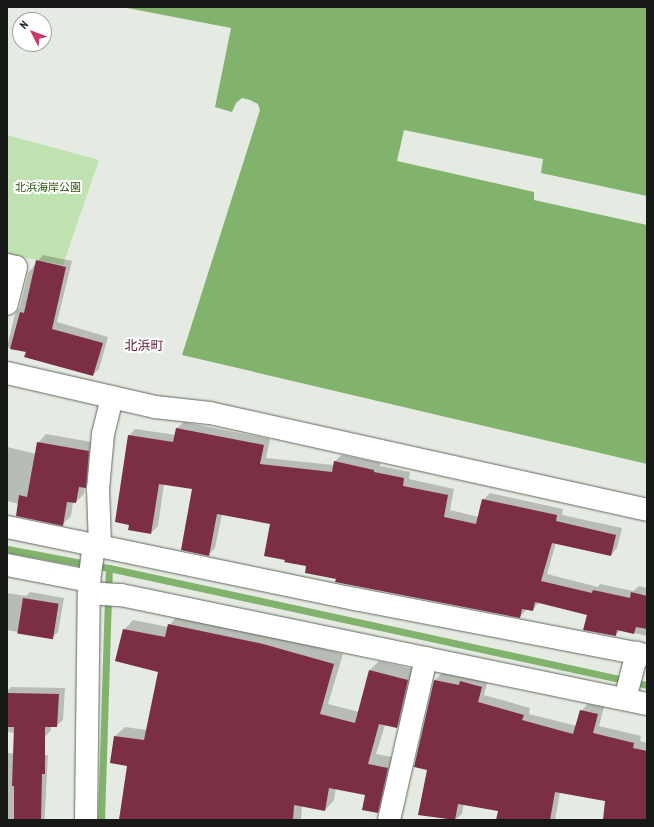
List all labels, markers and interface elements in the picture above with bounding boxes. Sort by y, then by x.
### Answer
north arrow [12,12,52,52]
text: N [17,18,31,32]
park label: 北浜海岸公園 [15,180,81,194]
district label: 北浜町 [125,338,163,354]

